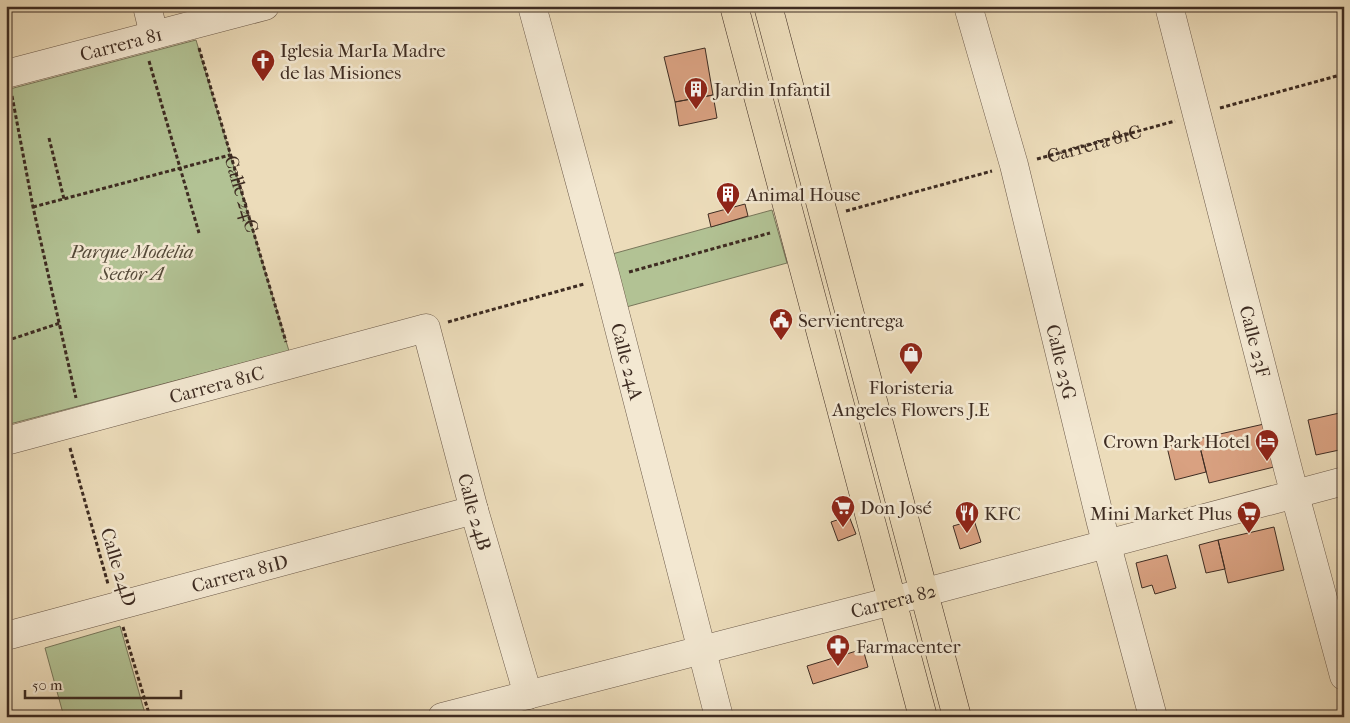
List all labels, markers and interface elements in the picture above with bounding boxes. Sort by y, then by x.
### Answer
street label: Carrera 81 [78,23,165,66]
place label: Iglesia MarIa Madre de las Misiones [280,40,446,84]
church icon: Iglesia MarIa Madre de las Misiones [250,48,276,82]
building icon: Jardin Infantil [683,76,709,110]
place label: Jardin Infantil [712,79,830,101]
street label: Carrera 81C [1044,121,1144,168]
street label: Calle 24C [219,153,263,235]
building icon: Animal House [715,181,741,215]
place label: Animal House [745,184,860,206]
park label: Parque Modelia Sector A [69,241,194,285]
street label: Calle 23F [1234,303,1274,380]
public building icon: Servientrega [768,307,794,341]
place label: Servientrega [798,310,904,332]
street label: Calle 24A [606,321,647,403]
street label: Calle 23G [1041,322,1081,402]
shop icon: Floristeria Angeles Flowers J.E [898,341,924,375]
street label: Carrera 81C [167,362,267,409]
place label: Floristeria Angeles Flowers J.E [831,377,990,421]
hotel icon: Crown Park Hotel [1254,428,1280,462]
place label: Crown Park Hotel [1103,431,1250,453]
street label: Calle 24B [453,471,495,553]
supermarket icon: Don José [830,494,856,528]
place label: Don José [860,497,932,519]
restaurant icon: KFC [954,500,980,534]
supermarket icon: Mini Market Plus [1236,500,1262,534]
place label: KFC [984,503,1021,525]
place label: Mini Market Plus [1090,503,1232,525]
street label: Calle 24D [96,525,140,609]
street label: Carrera 81D [189,551,291,598]
street label: Carrera 82 [848,580,939,623]
pharmacy icon: Farmacenter [825,633,851,667]
place label: Farmacenter [856,636,961,658]
scale bar [25,668,181,700]
text: 50 m [32,676,63,694]

